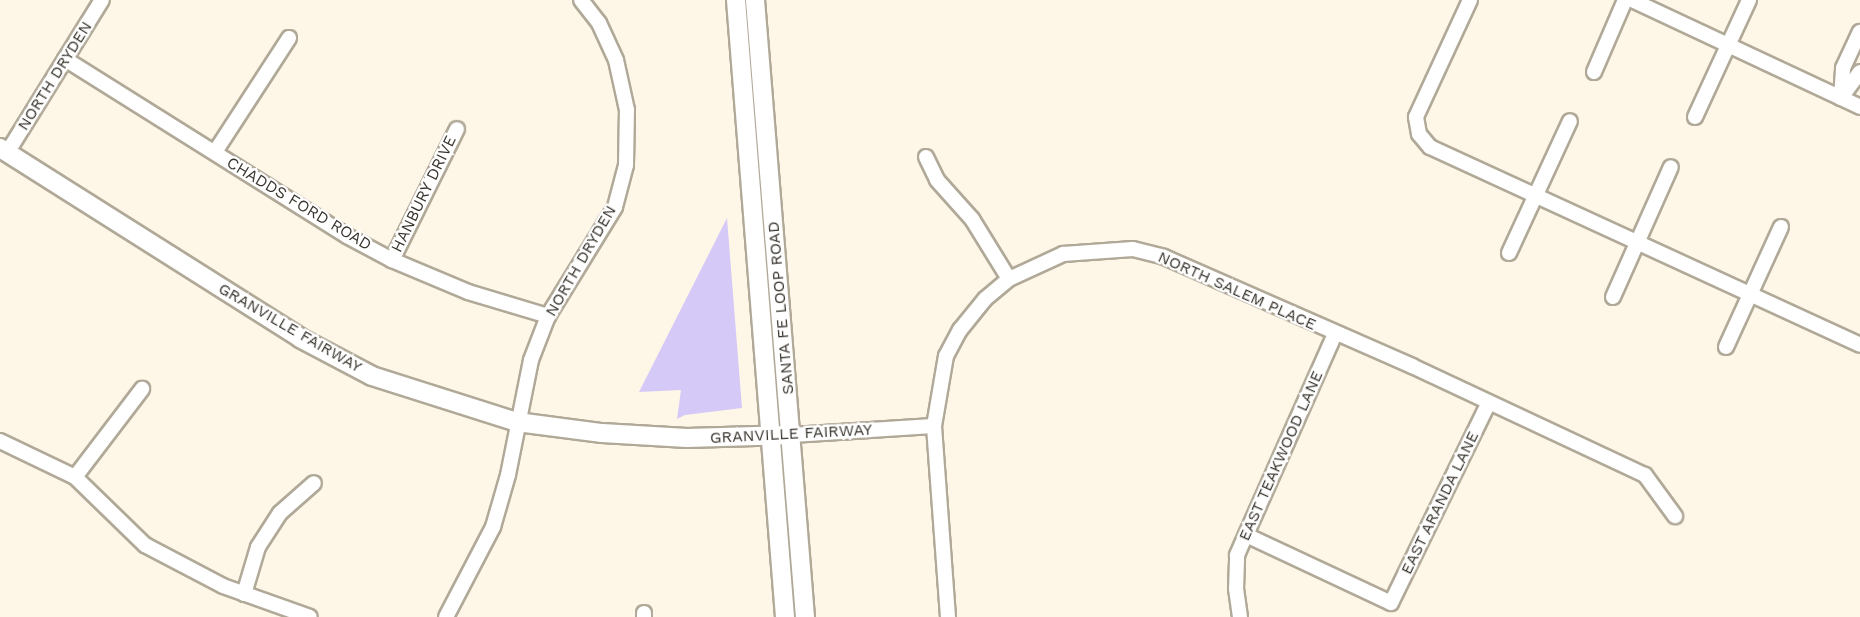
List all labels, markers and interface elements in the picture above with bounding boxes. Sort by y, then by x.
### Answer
street label: NORTH DRYDEN [14,18,96,134]
street label: HANBURY DRIVE [387,132,461,256]
street label: CHADDS FORD ROAD [223,153,375,255]
street label: NORTH DRYDEN [541,202,621,320]
street label: SANTA FE LOOP ROAD [764,220,798,396]
street label: NORTH SALEM PLACE [1155,247,1319,335]
street label: GRANVILLE FAIRWAY [215,279,365,377]
street label: EAST TEAKWOOD LANE [1235,368,1327,544]
street label: GRANVILLE FAIRWAY [709,420,873,448]
street label: EAST ARANDA LANE [1397,428,1483,578]

